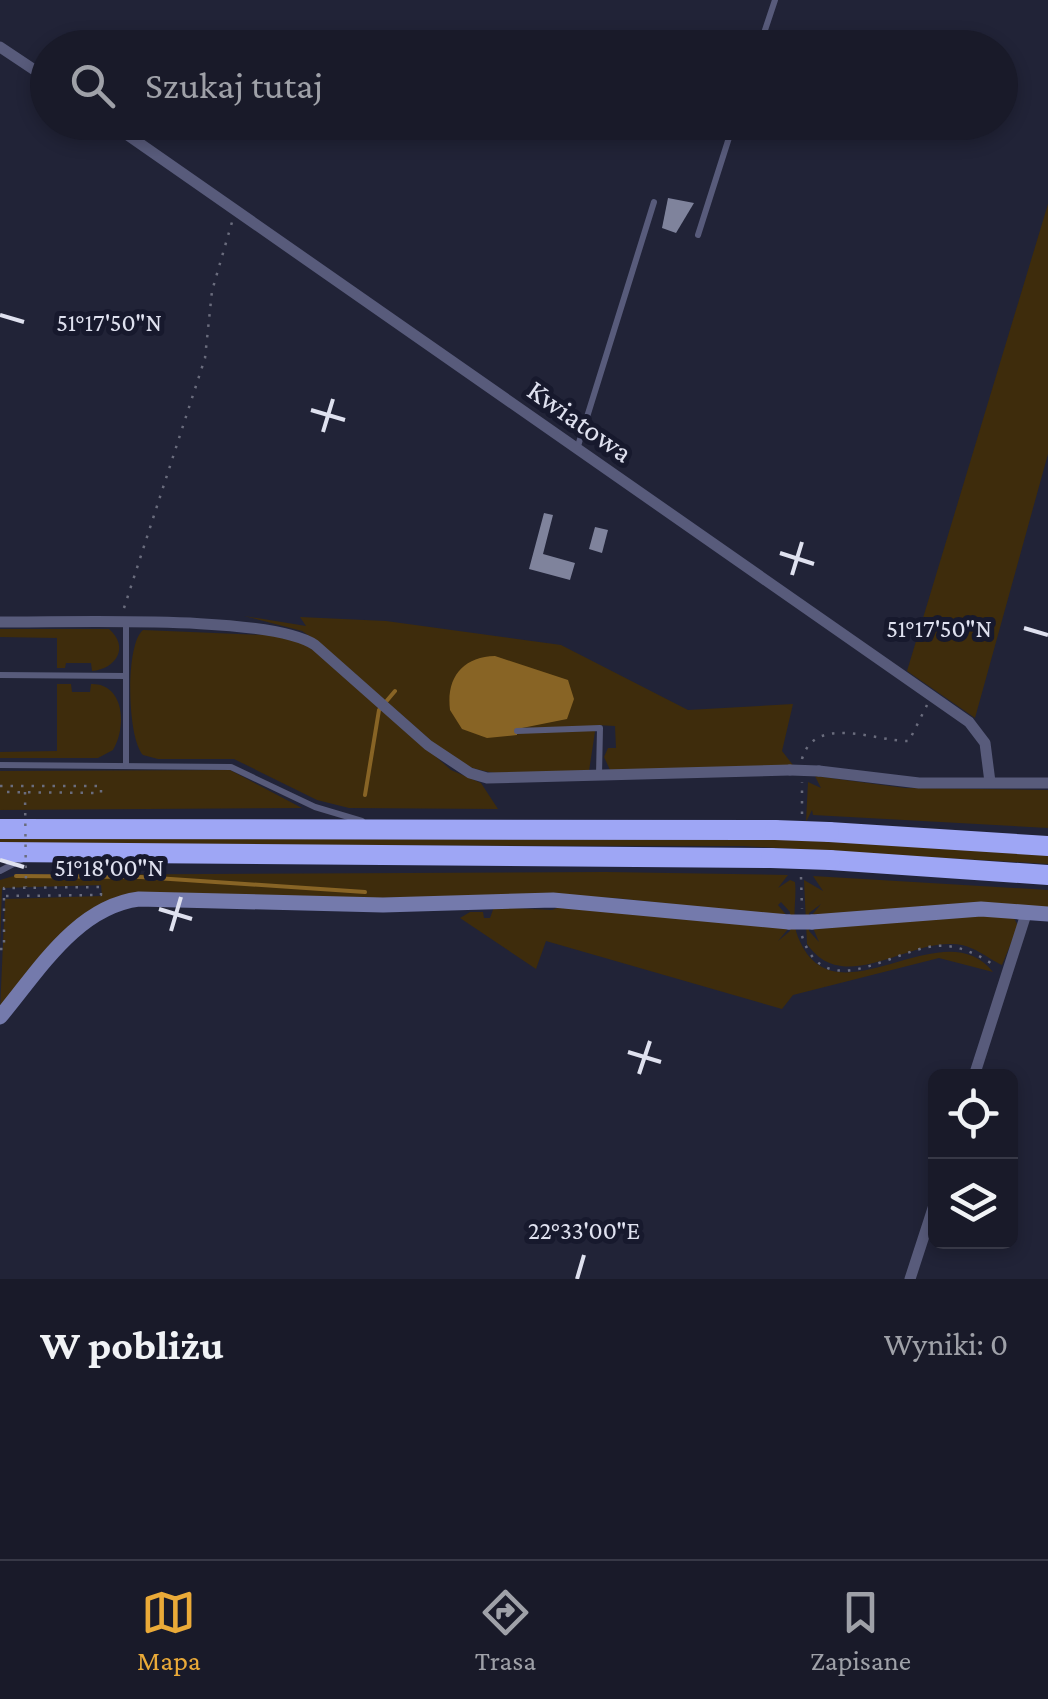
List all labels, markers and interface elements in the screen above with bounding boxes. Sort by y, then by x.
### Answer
search box [30,30,1018,140]
icon: search [65,58,120,113]
text: Szukaj tutaj [145,64,323,106]
text: 51°17'50"N [56,309,162,336]
street label: Kwiatowa [522,373,639,469]
text: 51°17'50"N [886,615,992,642]
text: 51°18'00"N [54,854,164,881]
map controls [928,1069,1018,1249]
button: locate [928,1069,1018,1159]
button: layers [928,1159,1018,1249]
text: 22°33'00"E [528,1217,640,1244]
text: W pobliżu [40,1321,223,1368]
text: Wyniki: 0 [884,1326,1008,1362]
tab: Mapa [137,1585,201,1676]
tab: Trasa [475,1585,536,1676]
tab: Zapisane [810,1585,911,1676]

